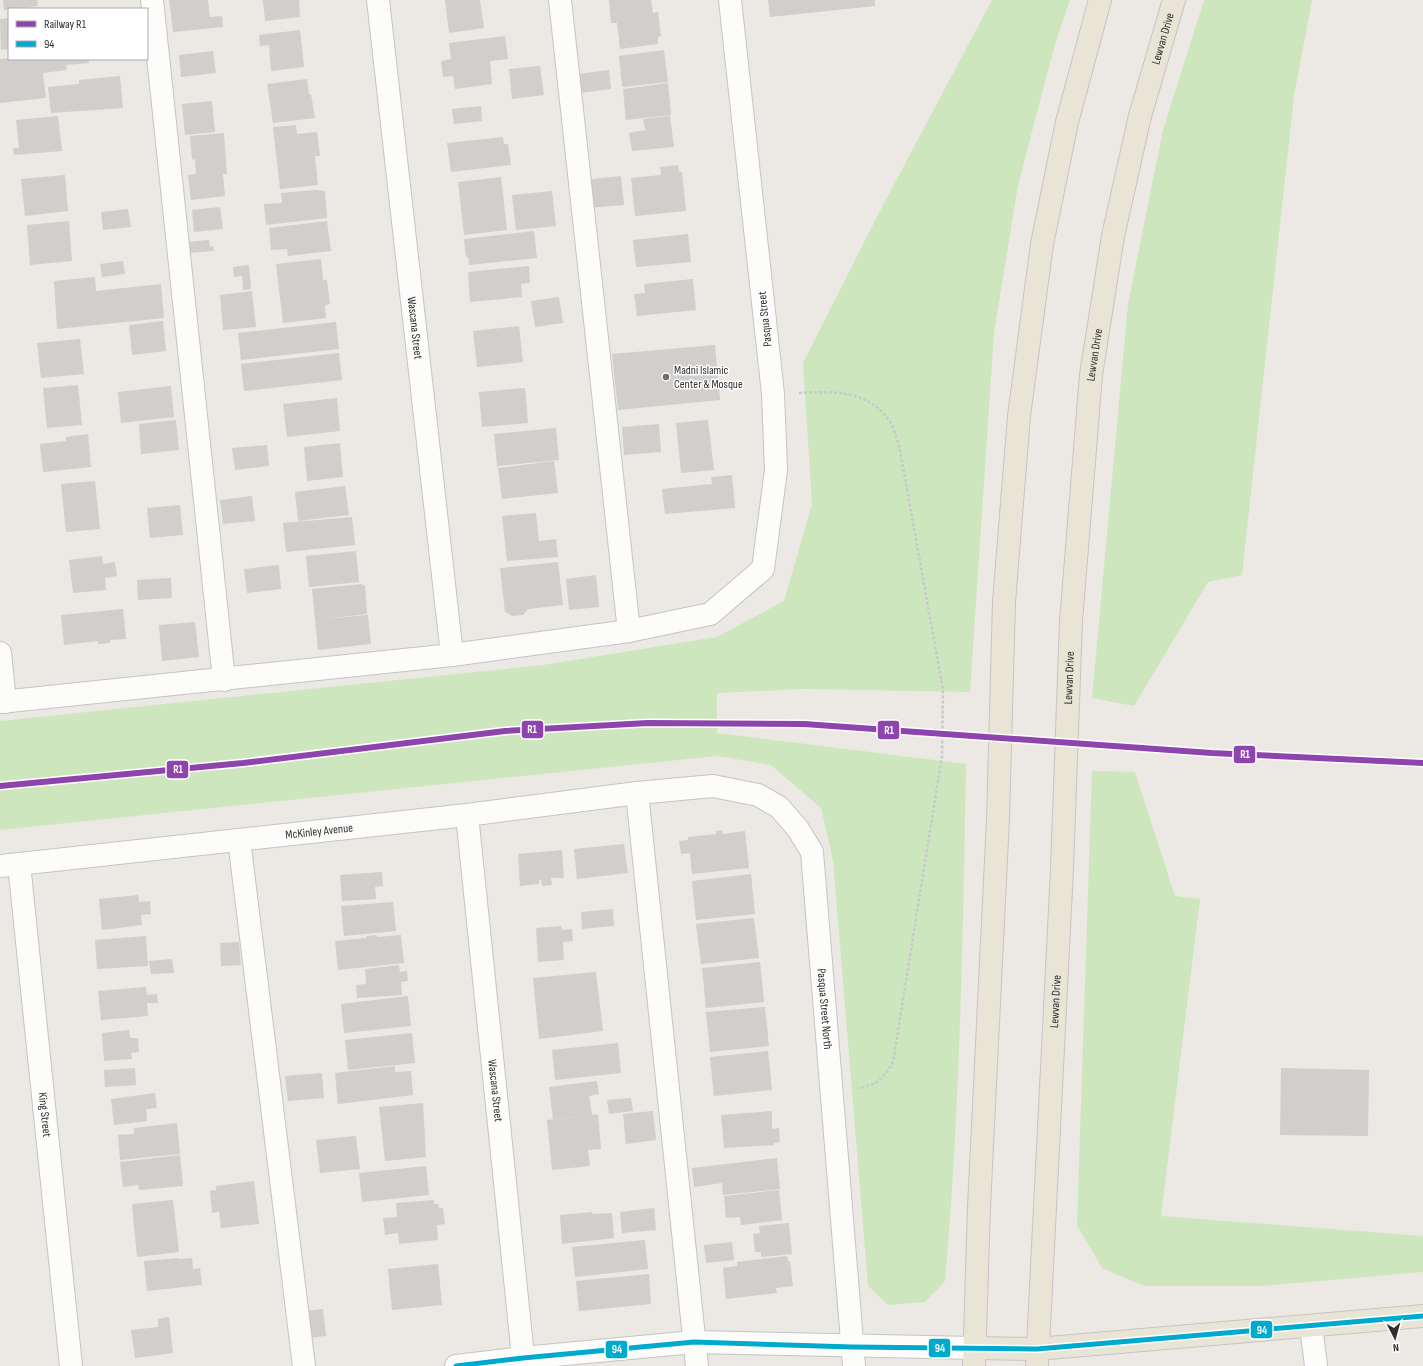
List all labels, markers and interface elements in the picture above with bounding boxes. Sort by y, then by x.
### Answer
legend [8,8,148,60]
street label: Lewvan Drive [1148,11,1177,66]
text: Railway R1 [44,17,87,32]
text: 94 [44,37,54,52]
street label: Pasqua Street [755,290,775,347]
street label: Wascana Street [404,296,426,360]
street label: Lewvan Drive [1083,327,1106,382]
place label: Madni Islamic Center & Mosque [674,363,743,392]
marker: Madni Islamic Center & Mosque [661,372,671,382]
street label: Lewvan Drive [1060,651,1077,705]
line badge: R1 [521,720,544,739]
line badge: R1 [877,720,900,740]
text: R1 [527,723,538,736]
text: R1 [884,724,895,737]
line badge: R1 [1233,745,1256,764]
text: R1 [1240,748,1251,761]
line badge: R1 [166,760,189,779]
text: R1 [173,763,184,776]
street label: McKinley Avenue [285,820,354,842]
street label: Pasqua Street North [814,968,836,1050]
street label: Lewvan Drive [1047,974,1064,1028]
street label: Wascana Street [485,1059,506,1123]
street label: King Street [35,1092,55,1138]
north arrow [1375,1318,1415,1358]
line badge: 94 [1250,1320,1273,1339]
text: 94 [1257,1324,1267,1337]
line badge: 94 [928,1338,951,1358]
line badge: 94 [605,1340,628,1359]
text: N [1392,1341,1400,1354]
text: 94 [935,1342,945,1355]
text: 94 [612,1343,622,1356]

